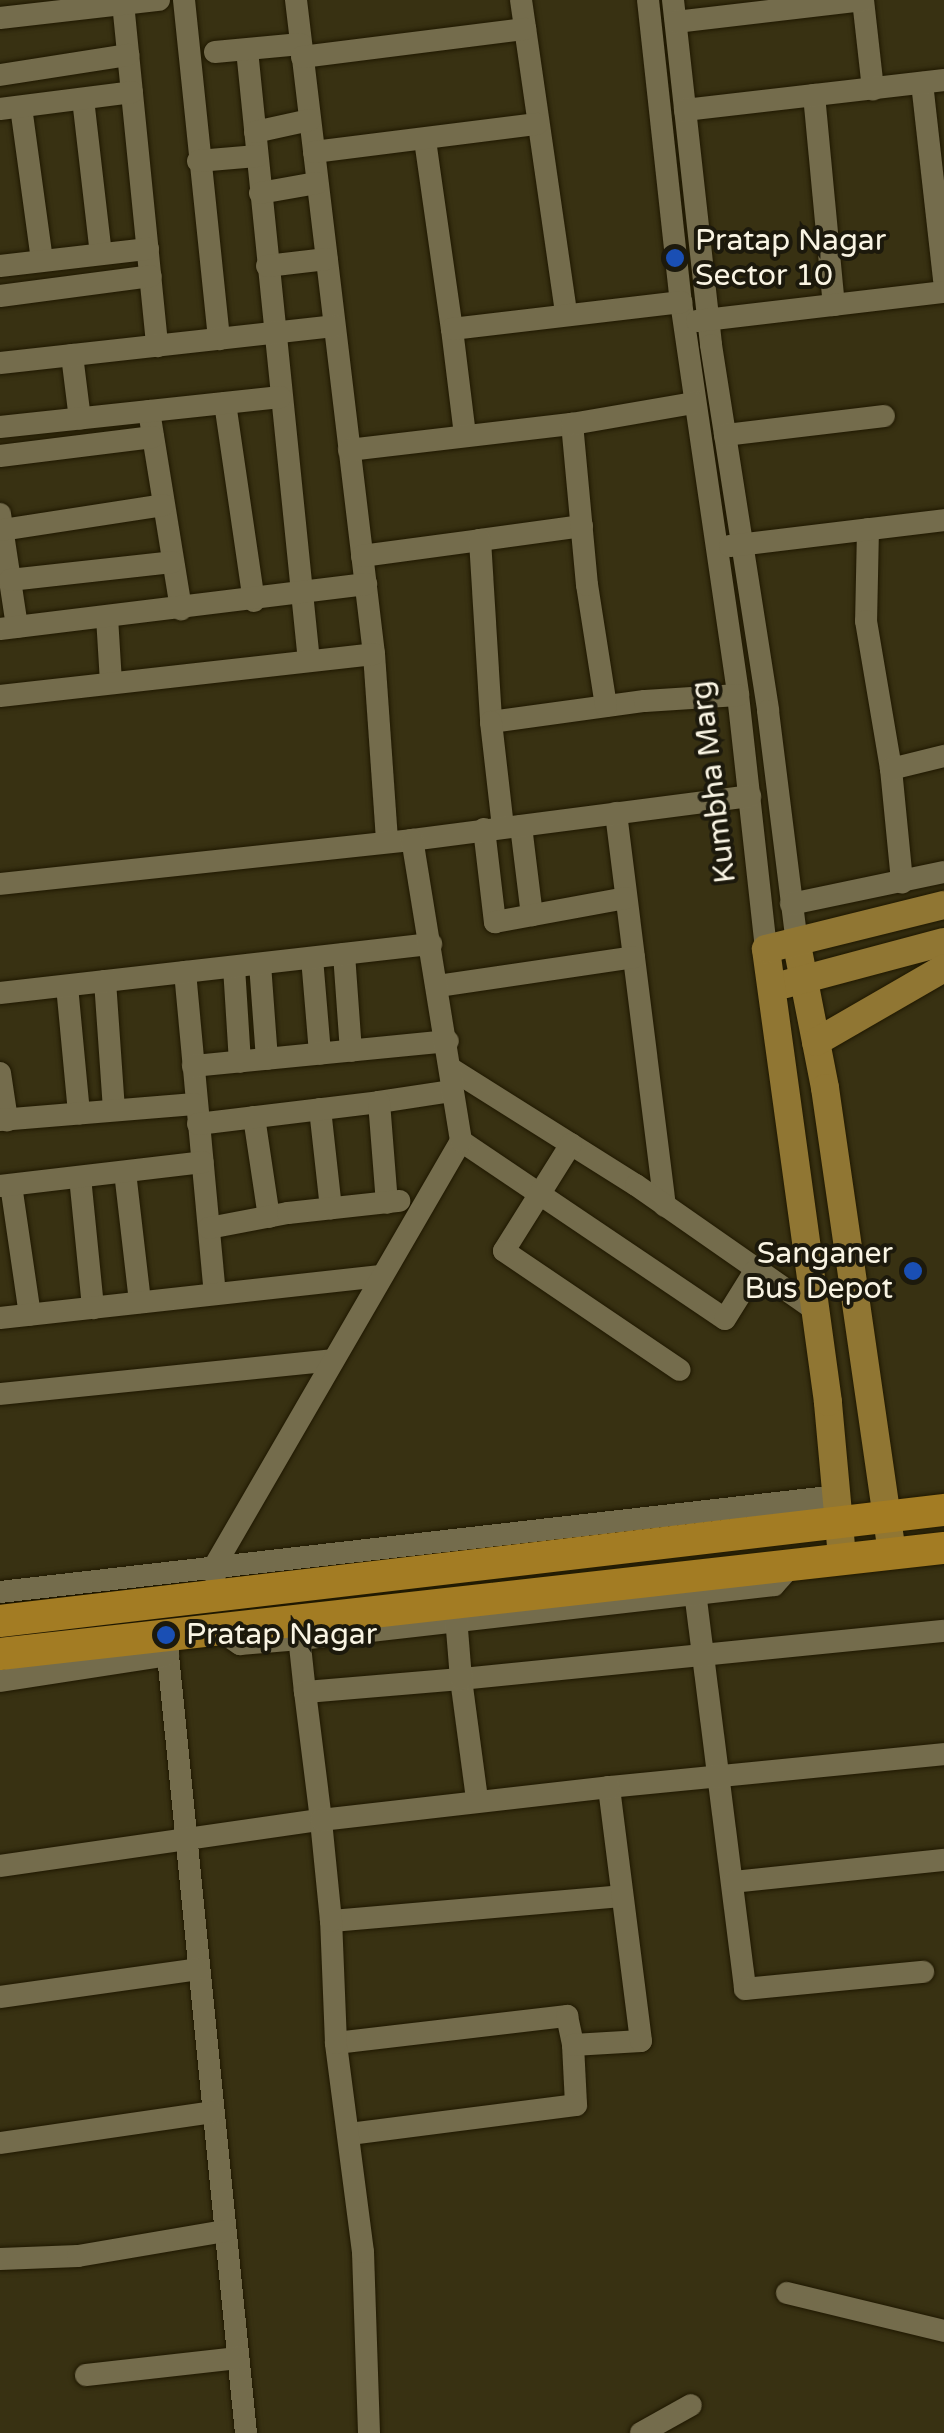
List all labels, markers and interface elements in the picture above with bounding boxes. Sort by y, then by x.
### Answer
place label: Pratap Nagar Sector 10 [695,223,886,294]
marker: Pratap Nagar Sector 10 [664,247,686,269]
street label: Kumbha Marg [684,679,744,885]
place label: Sanganer Bus Depot [745,1236,893,1306]
marker: Sanganer Bus Depot [902,1260,924,1282]
place label: Pratap Nagar [186,1617,377,1653]
marker: Pratap Nagar [155,1624,177,1646]

